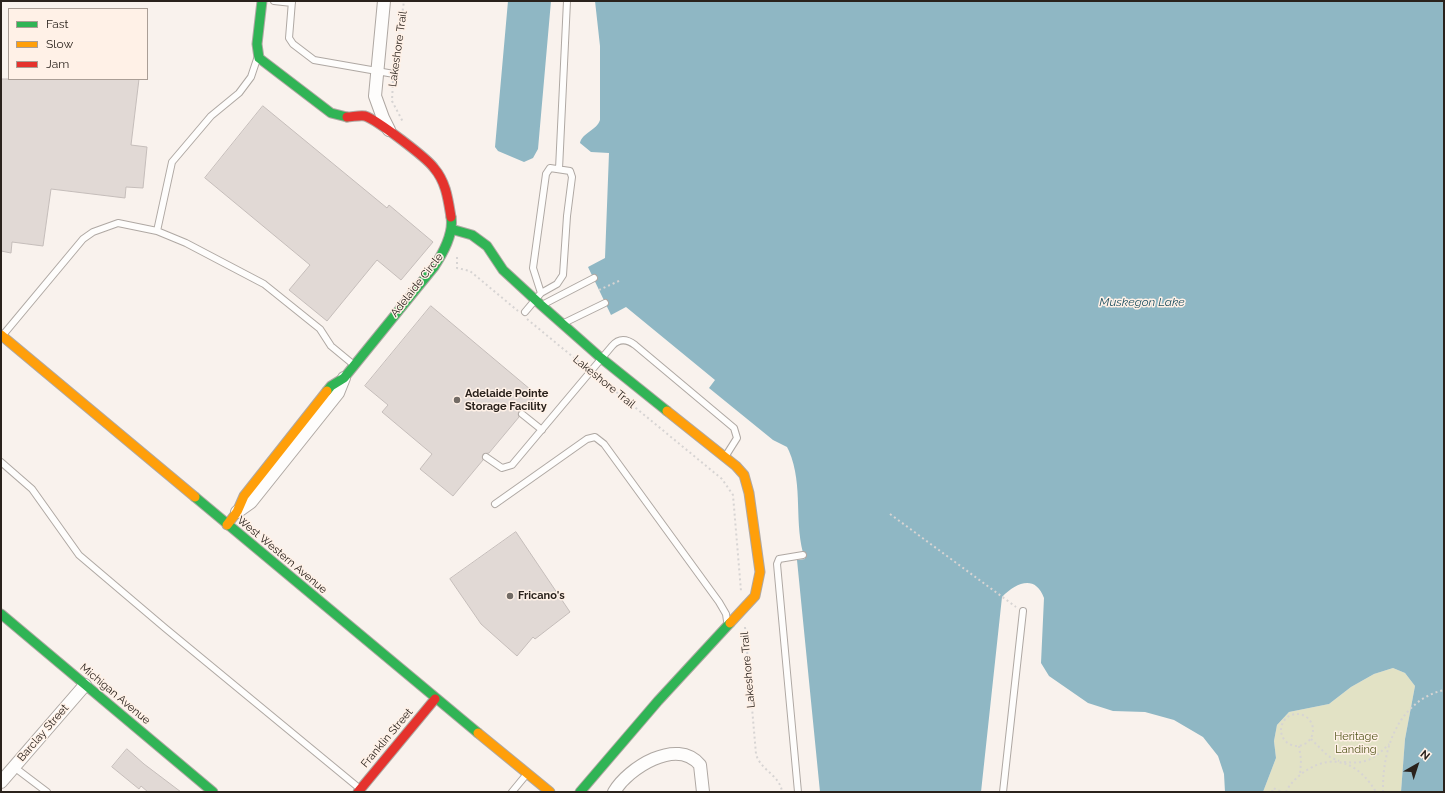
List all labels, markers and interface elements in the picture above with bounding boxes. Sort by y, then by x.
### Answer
legend [8,8,148,80]
street label: Lakeshore Trail [386,10,410,88]
text: Fast [46,17,69,31]
text: Slow [46,37,73,51]
text: Jam [46,57,69,71]
street label: Adelaide Circle [388,251,446,319]
water label: Muskegon Lake [1099,295,1185,309]
street label: Lakeshore Trail [570,353,638,411]
place label: Adelaide Pointe Storage Facility [465,387,548,413]
marker: Adelaide Pointe Storage Facility [452,395,462,405]
street label: West Western Avenue [234,514,330,596]
place label: Fricano's [518,589,565,603]
marker: Fricano's [505,591,515,601]
street label: Lakeshore Trail [738,631,758,709]
street label: Michigan Avenue [77,661,153,727]
street label: Barclay Street [15,702,71,764]
street label: Franklin Street [358,706,416,770]
park label: Heritage Landing [1334,730,1378,756]
north arrow [1397,745,1437,785]
text: N [1418,748,1432,763]

